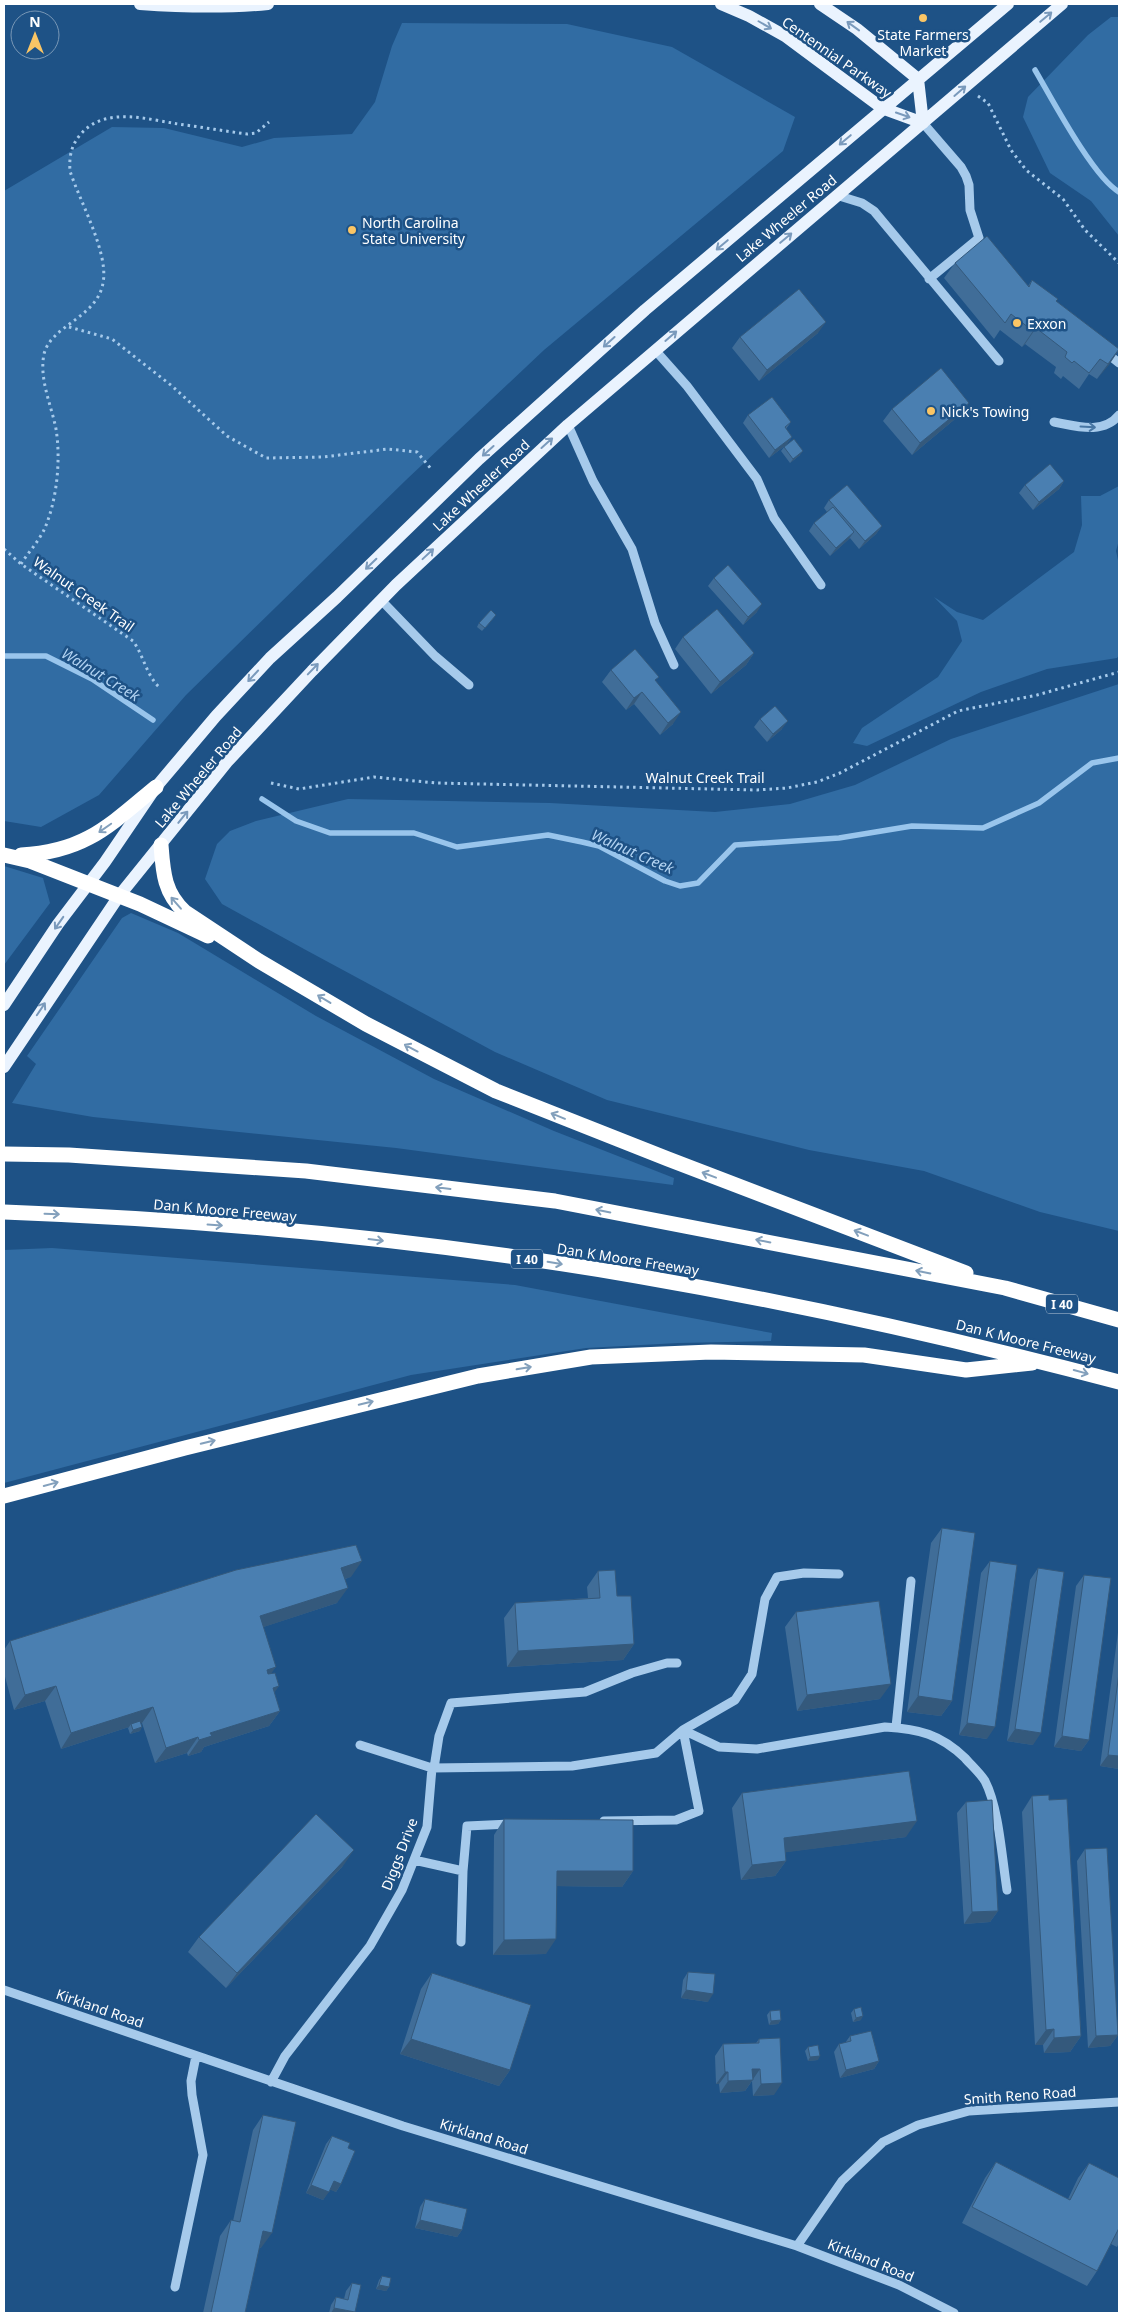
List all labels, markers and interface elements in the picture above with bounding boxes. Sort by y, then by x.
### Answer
north arrow [10,10,60,60]
text: N [29,12,41,31]
street label: Centennial Parkway [778,12,896,103]
marker: State Farmers Market [917,12,929,24]
one-way arrow [1039,12,1052,23]
one-way arrow [757,20,772,30]
one-way arrow [846,21,860,32]
place label: State Farmers Market [877,25,969,60]
one-way arrow [953,85,966,96]
one-way arrow [894,111,910,121]
one-way arrow [839,134,852,146]
street label: Lake Wheeler Road [732,170,840,266]
place label: North Carolina State University [362,213,466,248]
marker: North Carolina State University [346,224,358,236]
one-way arrow [779,233,792,244]
one-way arrow [715,239,728,251]
place label: Exxon [1027,314,1066,333]
marker: Exxon [1011,317,1023,329]
one-way arrow [665,330,678,342]
one-way arrow [602,337,615,348]
place label: Nick's Towing [941,402,1029,421]
marker: Nick's Towing [925,405,937,417]
one-way arrow [1080,422,1096,431]
street label: Lake Wheeler Road [428,435,534,535]
one-way arrow [541,438,554,449]
one-way arrow [482,446,495,457]
one-way arrow [422,548,435,560]
street label: Walnut Creek Trail [30,552,138,636]
one-way arrow [365,558,377,570]
water label: Walnut Creek [58,643,144,706]
one-way arrow [307,663,320,675]
one-way arrow [247,669,259,682]
street label: Lake Wheeler Road [150,723,246,831]
street label: Walnut Creek Trail [645,768,765,787]
one-way arrow [178,811,189,824]
one-way arrow [98,823,112,833]
water label: Walnut Creek [589,824,678,878]
one-way arrow [171,896,182,909]
one-way arrow [54,916,64,930]
one-way arrow [317,994,331,1004]
one-way arrow [37,1003,47,1017]
one-way arrow [403,1043,418,1053]
one-way arrow [551,1110,566,1120]
one-way arrow [702,1170,718,1179]
one-way arrow [435,1183,451,1193]
street label: Dan K Moore Freeway [153,1194,298,1226]
one-way arrow [596,1205,612,1215]
one-way arrow [44,1209,60,1219]
one-way arrow [206,1220,222,1230]
one-way arrow [854,1228,869,1237]
one-way arrow [368,1235,384,1245]
one-way arrow [755,1236,771,1246]
street label: Dan K Moore Freeway [556,1238,701,1280]
road number: I 40 [511,1250,543,1268]
one-way arrow [547,1259,563,1269]
one-way arrow [915,1267,931,1277]
road number: I 40 [1046,1295,1078,1314]
street label: Dan K Moore Freeway [954,1314,1099,1368]
one-way arrow [516,1362,532,1372]
one-way arrow [1072,1367,1088,1377]
one-way arrow [357,1398,373,1408]
one-way arrow [199,1437,215,1446]
one-way arrow [42,1478,58,1488]
street label: Diggs Drive [377,1815,422,1893]
street label: Kirkland Road [54,1984,146,2032]
street label: Smith Reno Road [963,2082,1077,2108]
street label: Kirkland Road [437,2114,531,2158]
street label: Kirkland Road [825,2234,917,2286]

